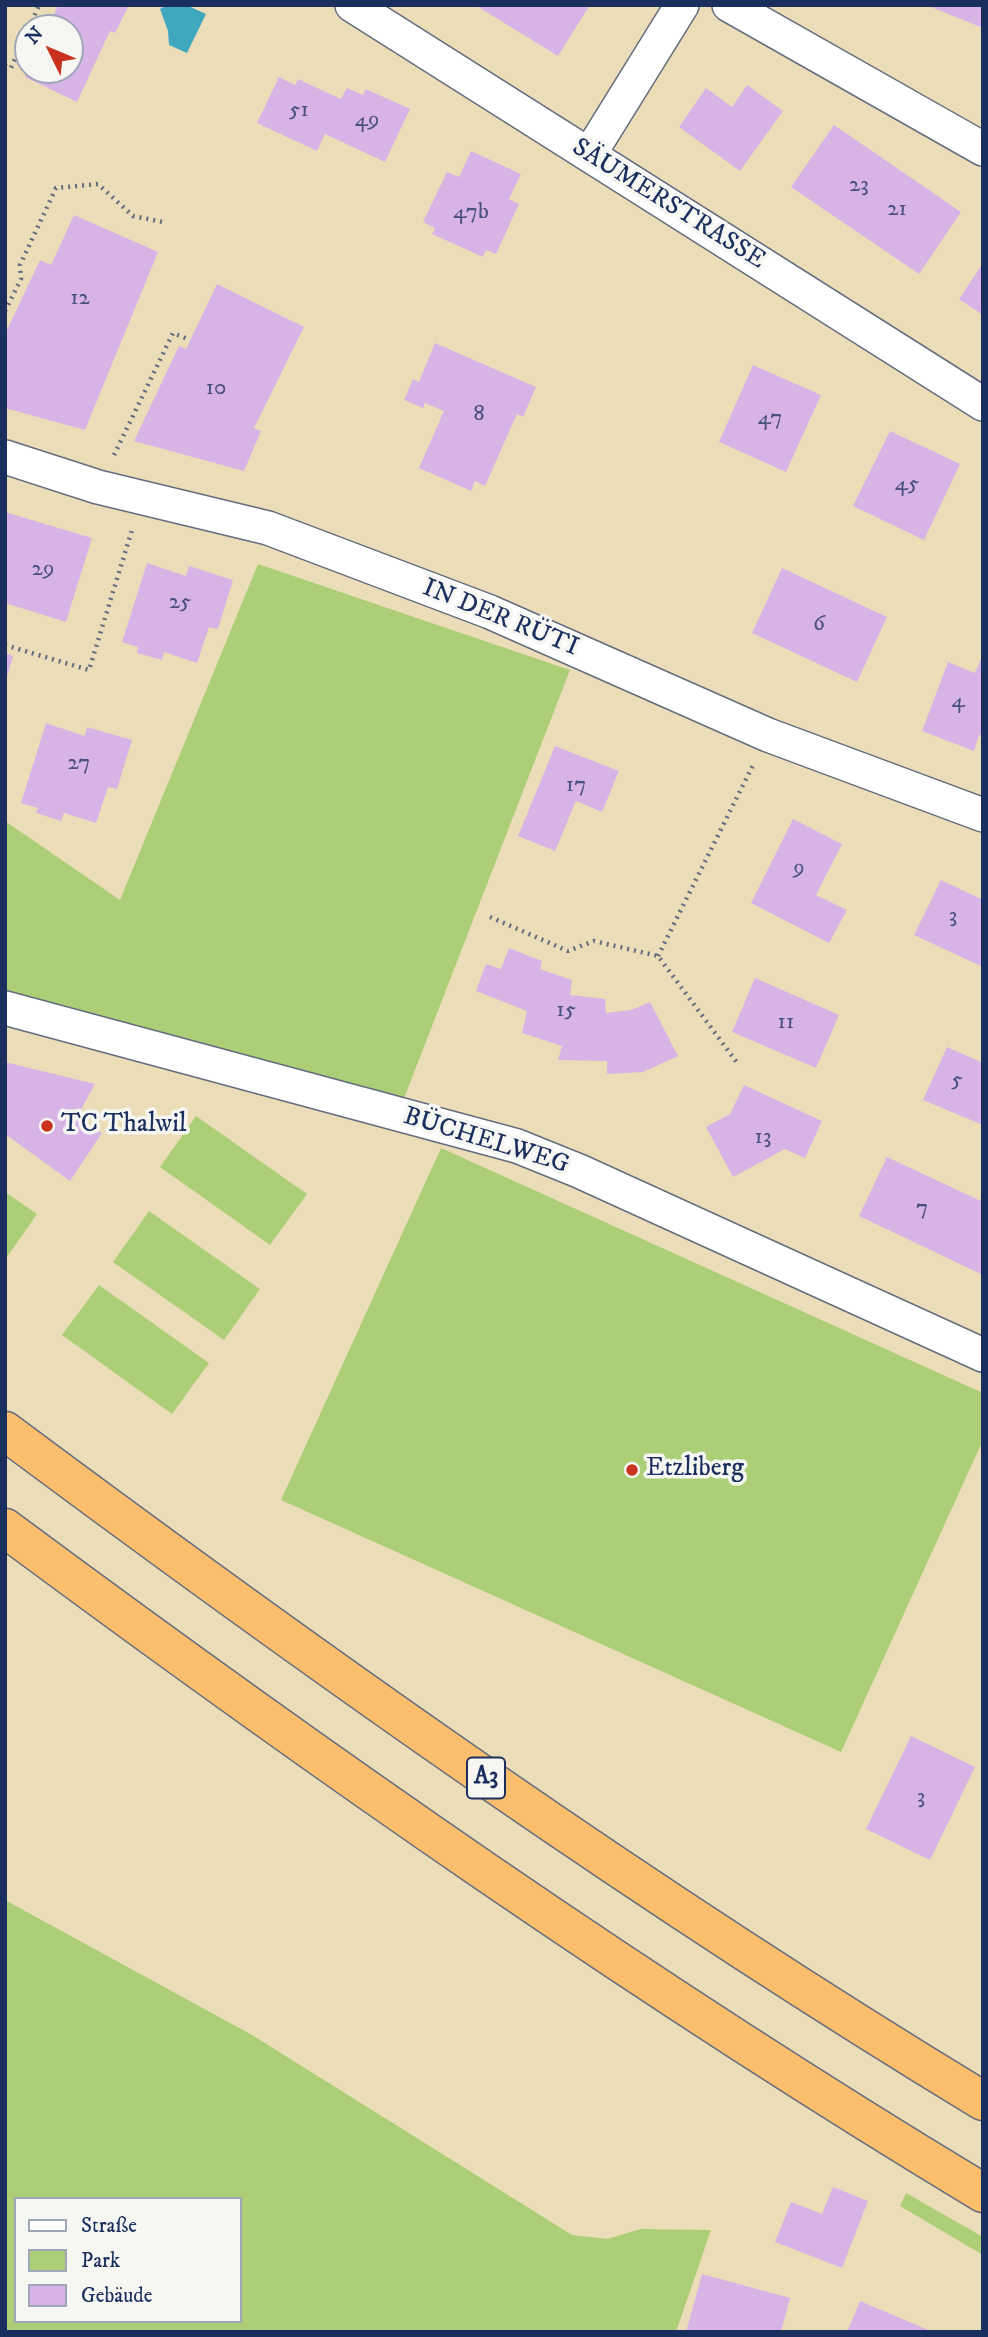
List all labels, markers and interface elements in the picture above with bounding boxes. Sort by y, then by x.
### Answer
north arrow [14,14,84,84]
text: N [21,22,48,49]
house number: 51 [289,97,309,125]
house number: 49 [355,107,379,135]
street label: SÄUMERSTRASSE [566,133,770,277]
house number: 23 [849,172,869,200]
house number: 21 [887,196,907,224]
house number: 47b [453,199,489,227]
house number: 12 [70,285,90,313]
house number: 10 [206,375,226,403]
house number: 8 [473,401,485,429]
house number: 47 [758,405,782,433]
house number: 45 [895,471,919,499]
house number: 29 [32,556,54,584]
street label: IN DER RÜTI [417,574,583,664]
house number: 25 [169,589,191,617]
house number: 6 [813,611,825,639]
house number: 4 [951,688,965,716]
house number: 27 [68,750,90,778]
house number: 17 [566,772,586,800]
house number: 9 [793,855,805,883]
house number: 3 [949,903,957,931]
house number: 15 [556,997,576,1025]
house number: 11 [778,1009,794,1037]
house number: 5 [951,1067,963,1095]
street label: BÜCHELWEG [399,1102,573,1182]
place label: TC Thalwil [61,1110,187,1142]
marker: TC Thalwil [39,1118,55,1134]
house number: 13 [754,1124,772,1152]
house number: 7 [916,1195,928,1223]
place label: Etzliberg [646,1454,744,1486]
marker: Etzliberg [624,1462,640,1478]
road number: A3 [467,1758,505,1798]
house number: 3 [917,1784,925,1812]
legend [14,2197,242,2323]
text: Straße [81,2213,137,2239]
text: Park [81,2248,120,2274]
text: Gebäude [81,2283,152,2309]

